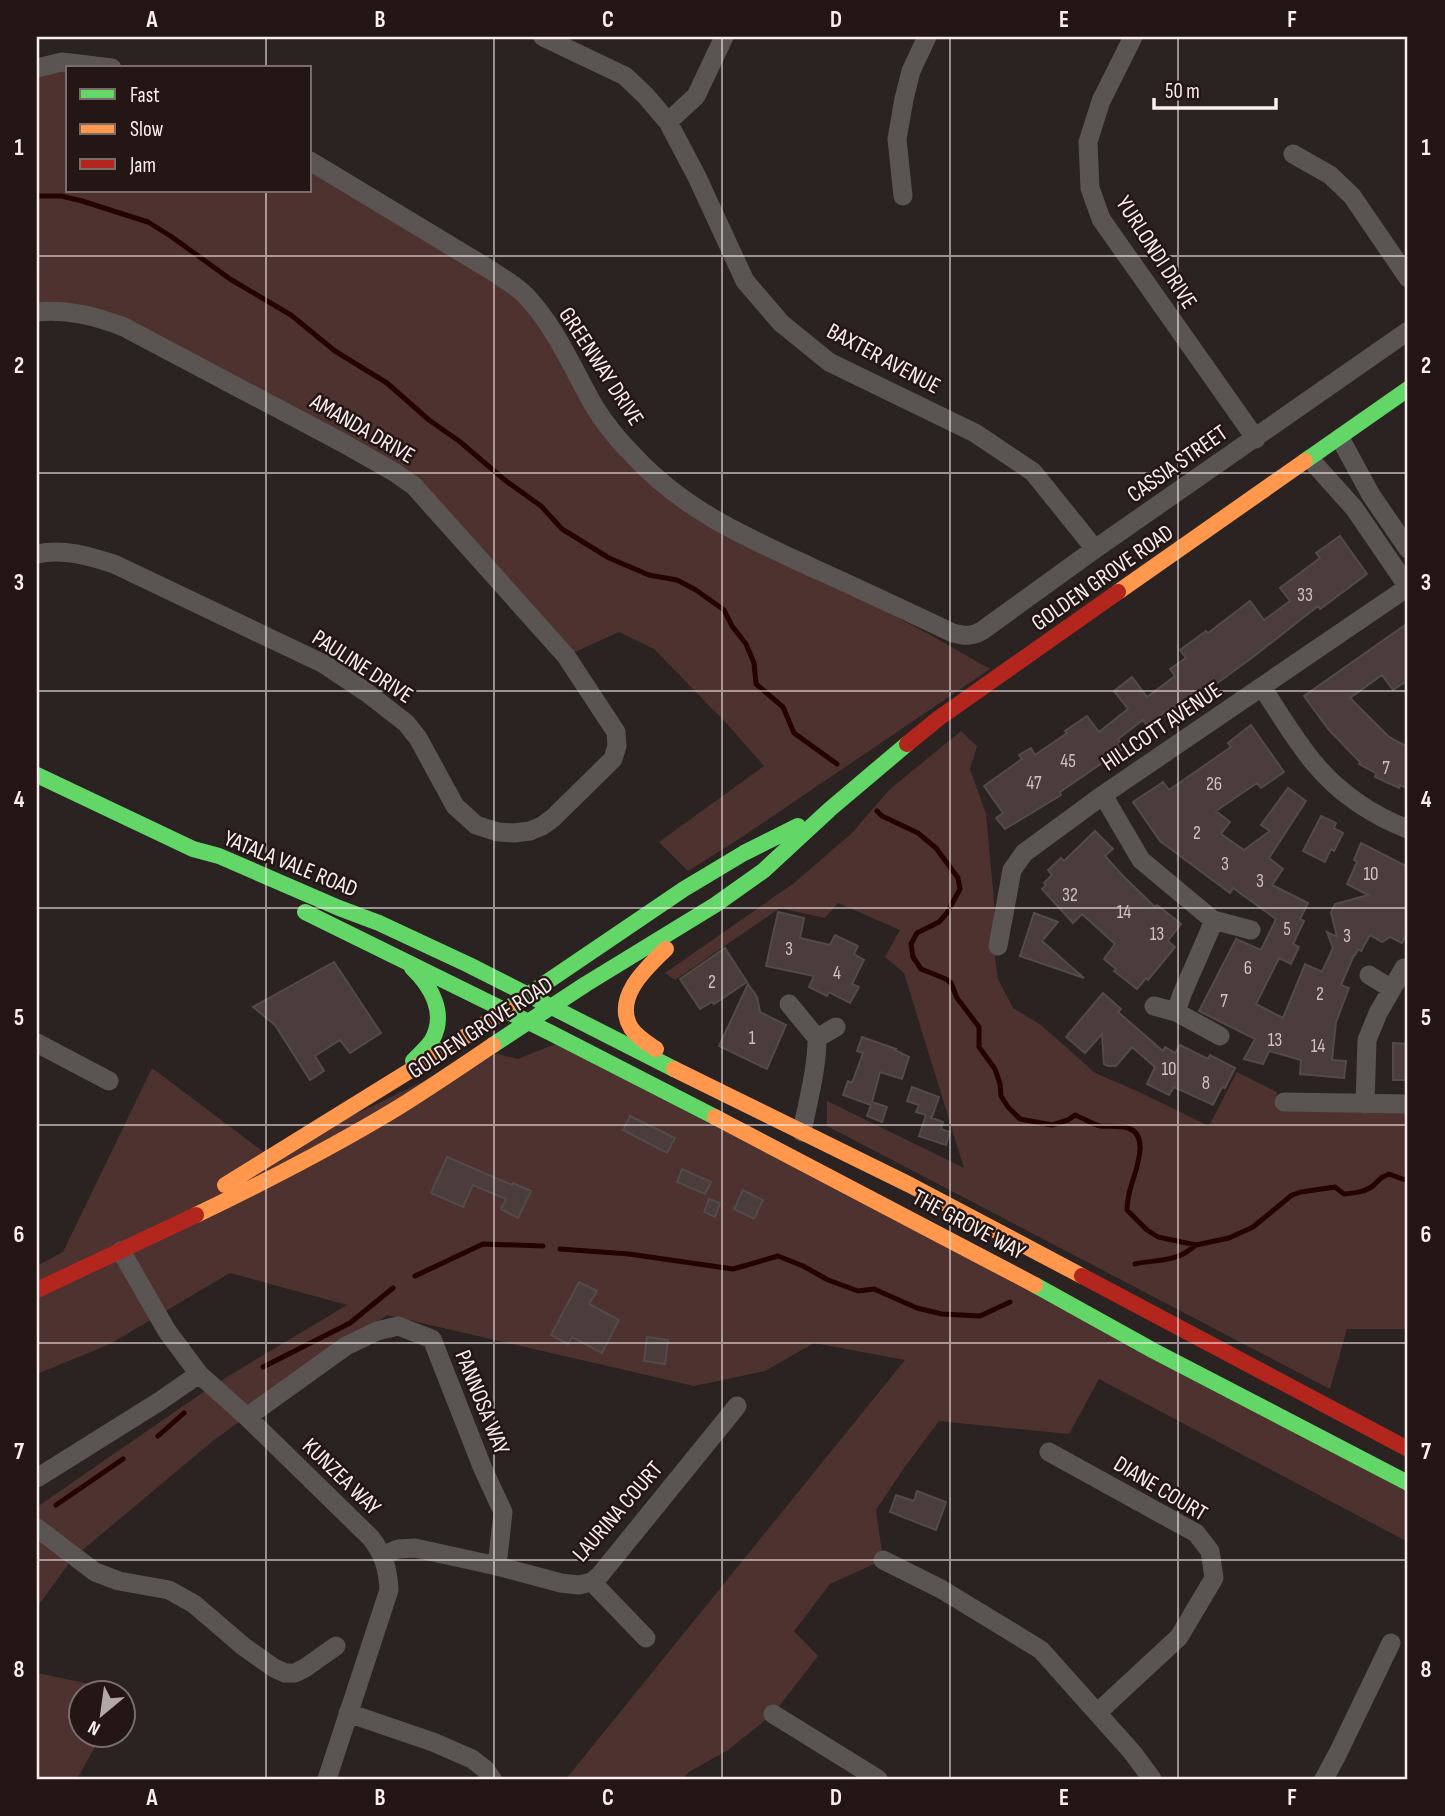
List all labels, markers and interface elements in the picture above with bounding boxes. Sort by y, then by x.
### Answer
text: A [146,6,159,34]
text: B [375,6,386,34]
text: C [602,6,614,34]
text: D [830,6,842,34]
text: E [1059,6,1069,34]
text: F [1287,6,1297,34]
legend [66,66,312,192]
scale bar [1154,66,1277,110]
text: 50 m [1165,79,1200,104]
text: Fast [130,83,160,108]
text: Slow [130,117,164,142]
text: 1 [14,134,24,162]
text: 1 [1421,134,1431,162]
text: Jam [129,153,156,178]
street label: YURLONDI DRIVE [1109,191,1203,314]
street label: GREENWAY DRIVE [552,302,650,431]
street label: BAXTER AVENUE [822,317,945,400]
text: 2 [14,352,24,380]
text: 2 [1421,352,1431,380]
street label: AMANDA DRIVE [304,387,420,470]
street label: CASSIA STREET [1122,419,1233,509]
street label: GOLDEN GROVE ROAD [1026,518,1179,637]
text: 3 [14,569,24,597]
text: 3 [1421,569,1431,597]
house number: 33 [1297,584,1313,607]
street label: PAULINE DRIVE [307,624,418,710]
street label: HILLCOTT AVENUE [1096,676,1227,777]
house number: 45 [1060,750,1076,773]
house number: 7 [1382,757,1390,780]
house number: 47 [1026,772,1042,795]
house number: 26 [1206,773,1222,796]
text: 4 [14,786,25,814]
text: 4 [1421,786,1432,814]
house number: 2 [1193,822,1201,845]
street label: YATALA VALE ROAD [220,824,362,904]
house number: 3 [1221,853,1229,876]
house number: 10 [1363,863,1379,886]
house number: 3 [1256,870,1264,893]
house number: 32 [1062,884,1078,907]
house number: 14 [1117,901,1131,924]
house number: 5 [1283,918,1291,941]
house number: 13 [1150,923,1164,946]
house number: 3 [1343,925,1351,948]
house number: 3 [785,938,793,961]
house number: 6 [1244,957,1252,980]
house number: 4 [833,962,841,985]
street label: GOLDEN GROVE ROAD [403,971,558,1085]
house number: 2 [708,971,716,994]
house number: 2 [1316,983,1324,1006]
house number: 7 [1220,990,1228,1013]
text: 5 [14,1004,24,1032]
text: 5 [1421,1004,1431,1032]
house number: 1 [749,1027,756,1050]
house number: 13 [1268,1029,1282,1052]
house number: 14 [1311,1035,1325,1058]
house number: 10 [1161,1058,1177,1081]
house number: 8 [1202,1072,1210,1095]
street label: THE GROVE WAY [907,1183,1030,1266]
text: 6 [14,1221,24,1249]
text: 6 [1421,1221,1431,1249]
street label: PANNOSA WAY [449,1346,516,1459]
street label: KUNZEA WAY [296,1432,387,1521]
text: 7 [14,1438,24,1466]
text: 7 [1421,1438,1431,1466]
street label: DIANE COURT [1109,1450,1212,1528]
street label: LAURINA COURT [567,1456,669,1568]
text: 8 [14,1656,25,1684]
text: 8 [1421,1656,1432,1684]
north arrow [66,1680,136,1750]
text: N [84,1715,105,1740]
text: A [146,1784,159,1812]
text: B [375,1784,386,1812]
text: C [602,1784,614,1812]
text: D [830,1784,842,1812]
text: E [1059,1784,1069,1812]
text: F [1287,1784,1297,1812]

